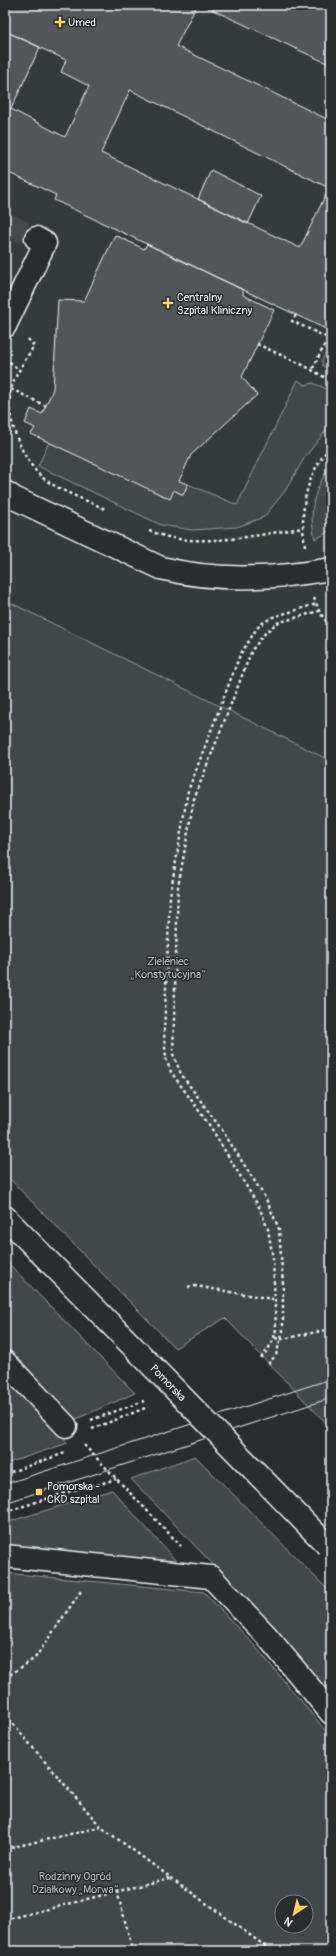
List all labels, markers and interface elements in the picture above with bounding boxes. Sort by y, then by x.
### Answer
place label: Umed [68,16,96,29]
marker: Umed [55,17,65,27]
place label: Centralny Szpital Kliniczny [177,291,252,317]
marker: Centralny Szpital Kliniczny [162,297,174,309]
park label: Zieleniec „Konstytucyjna” [130,955,206,981]
street label: Pomorska [147,1362,189,1404]
place label: Pomorska - CKD szpital [47,1480,100,1506]
marker: Pomorska - CKD szpital [34,1487,44,1497]
park label: Rodzinny Ogród Działkowy „Morwa” [32,1870,119,1896]
north arrow [274,1894,314,1934]
text: N [281,1914,295,1929]

